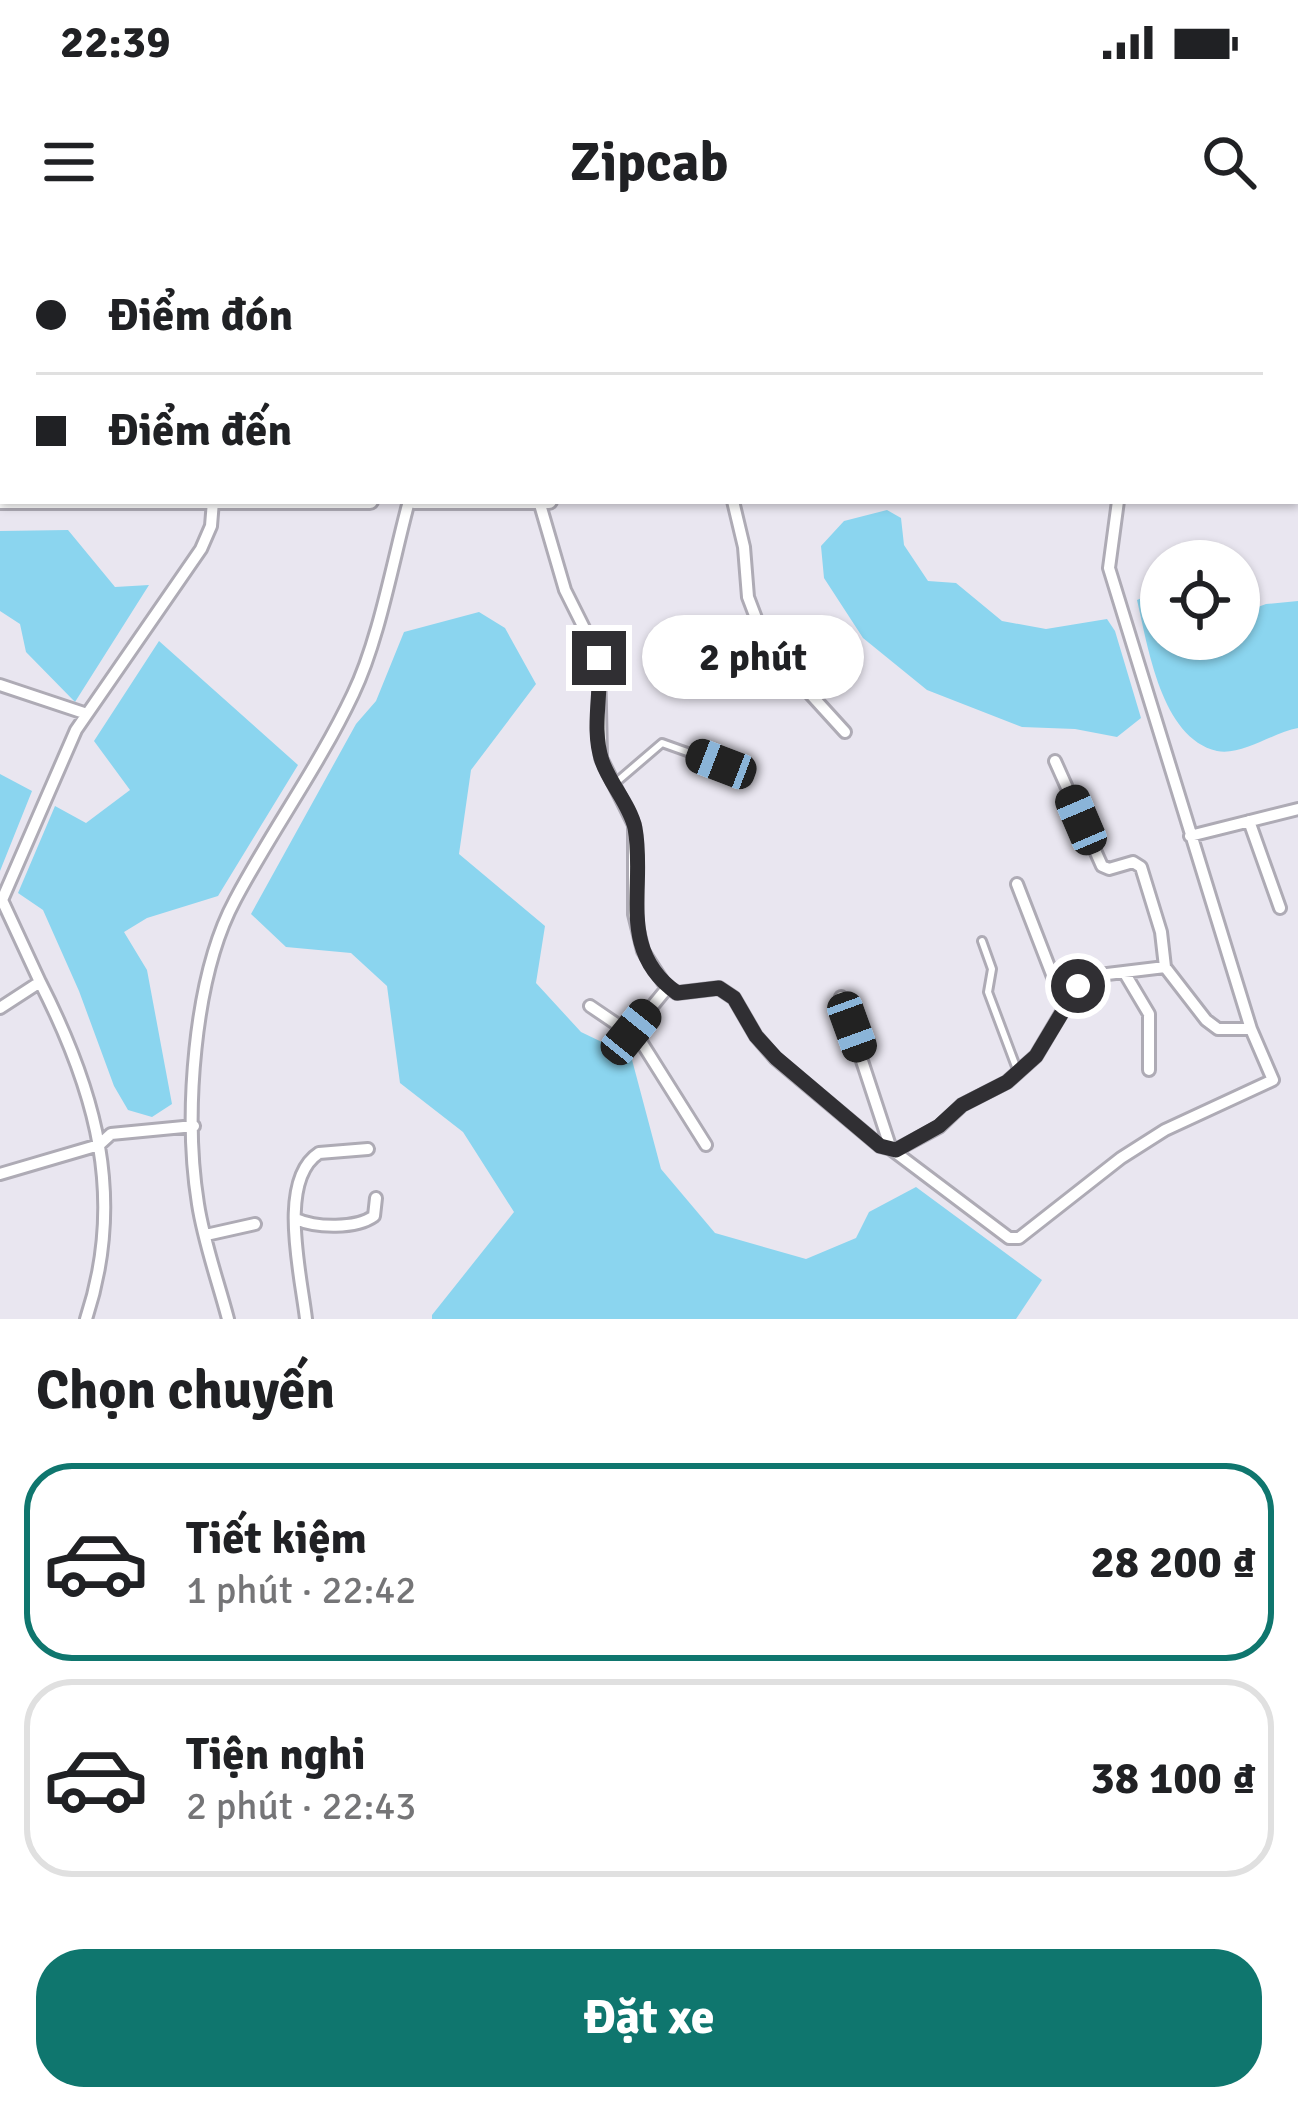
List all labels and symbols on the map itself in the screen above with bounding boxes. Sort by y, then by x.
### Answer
callout: 2 phút [641,616,863,700]
route end [572,631,626,685]
car [681,734,761,794]
car [1050,780,1112,860]
route start [1051,959,1105,1013]
car [823,987,881,1067]
car [594,993,668,1071]

